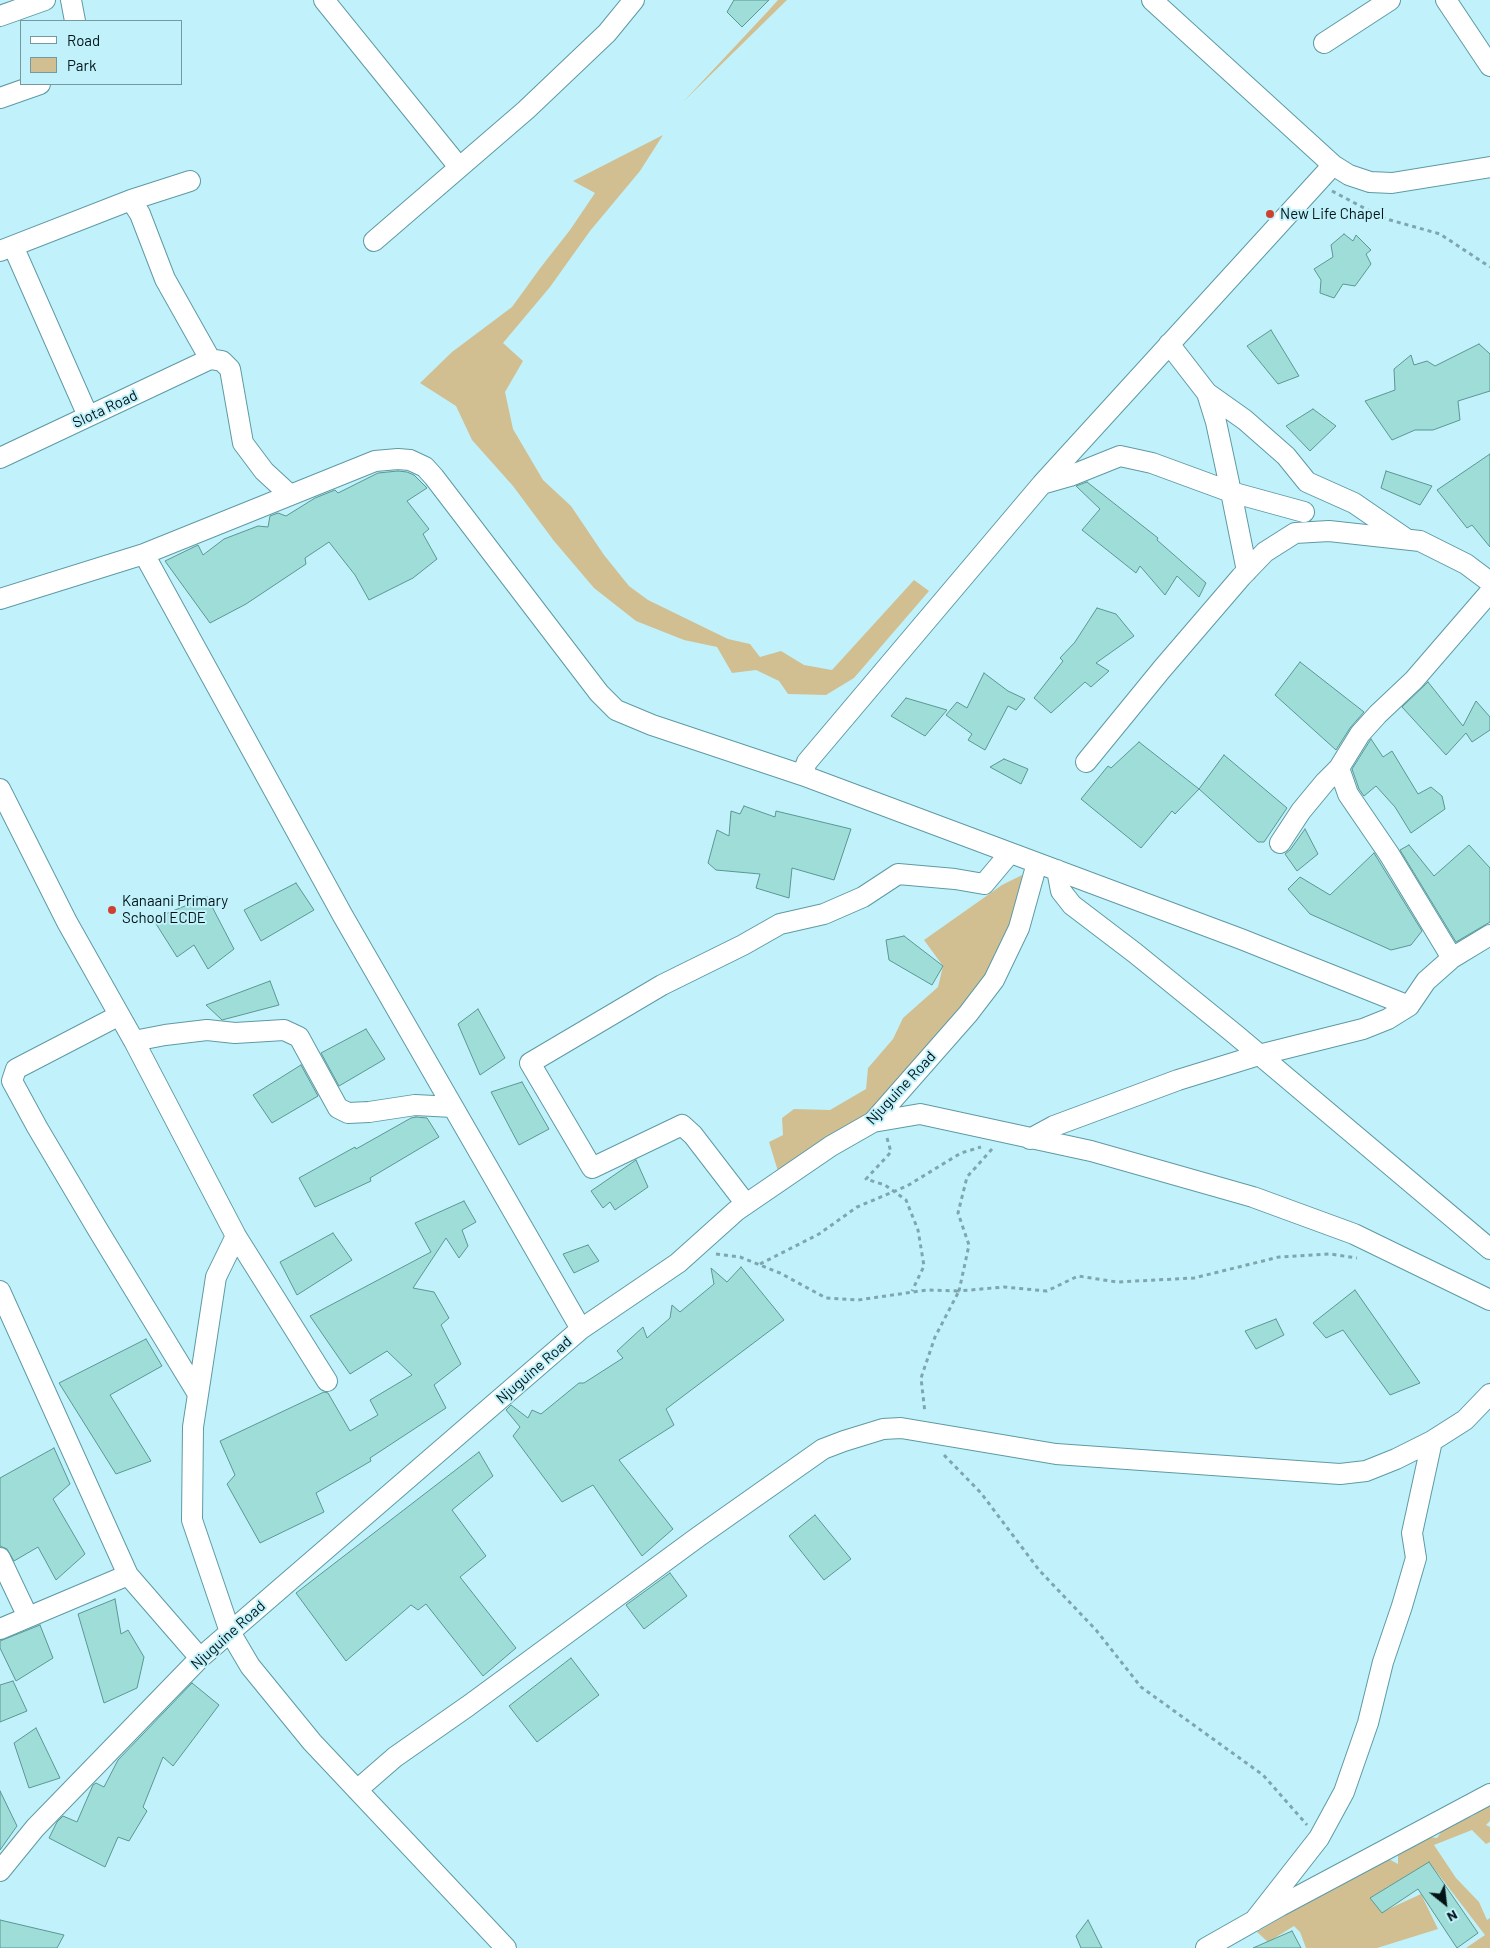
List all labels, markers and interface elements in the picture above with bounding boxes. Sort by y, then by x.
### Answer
legend [20,20,182,85]
text: Road [67,31,100,49]
text: Park [67,56,96,74]
place label: New Life Chapel [1280,205,1384,223]
marker: New Life Chapel [1264,208,1276,220]
street label: Slota Road [70,386,140,432]
place label: Kanaani Primary School ECDE [122,892,228,927]
marker: Kanaani Primary School ECDE [106,904,118,916]
street label: Njuguine Road [862,1048,940,1128]
street label: Njuguine Road [493,1332,575,1408]
street label: Njuguine Road [187,1597,269,1673]
north arrow [1420,1878,1470,1928]
text: N [1444,1907,1461,1926]

